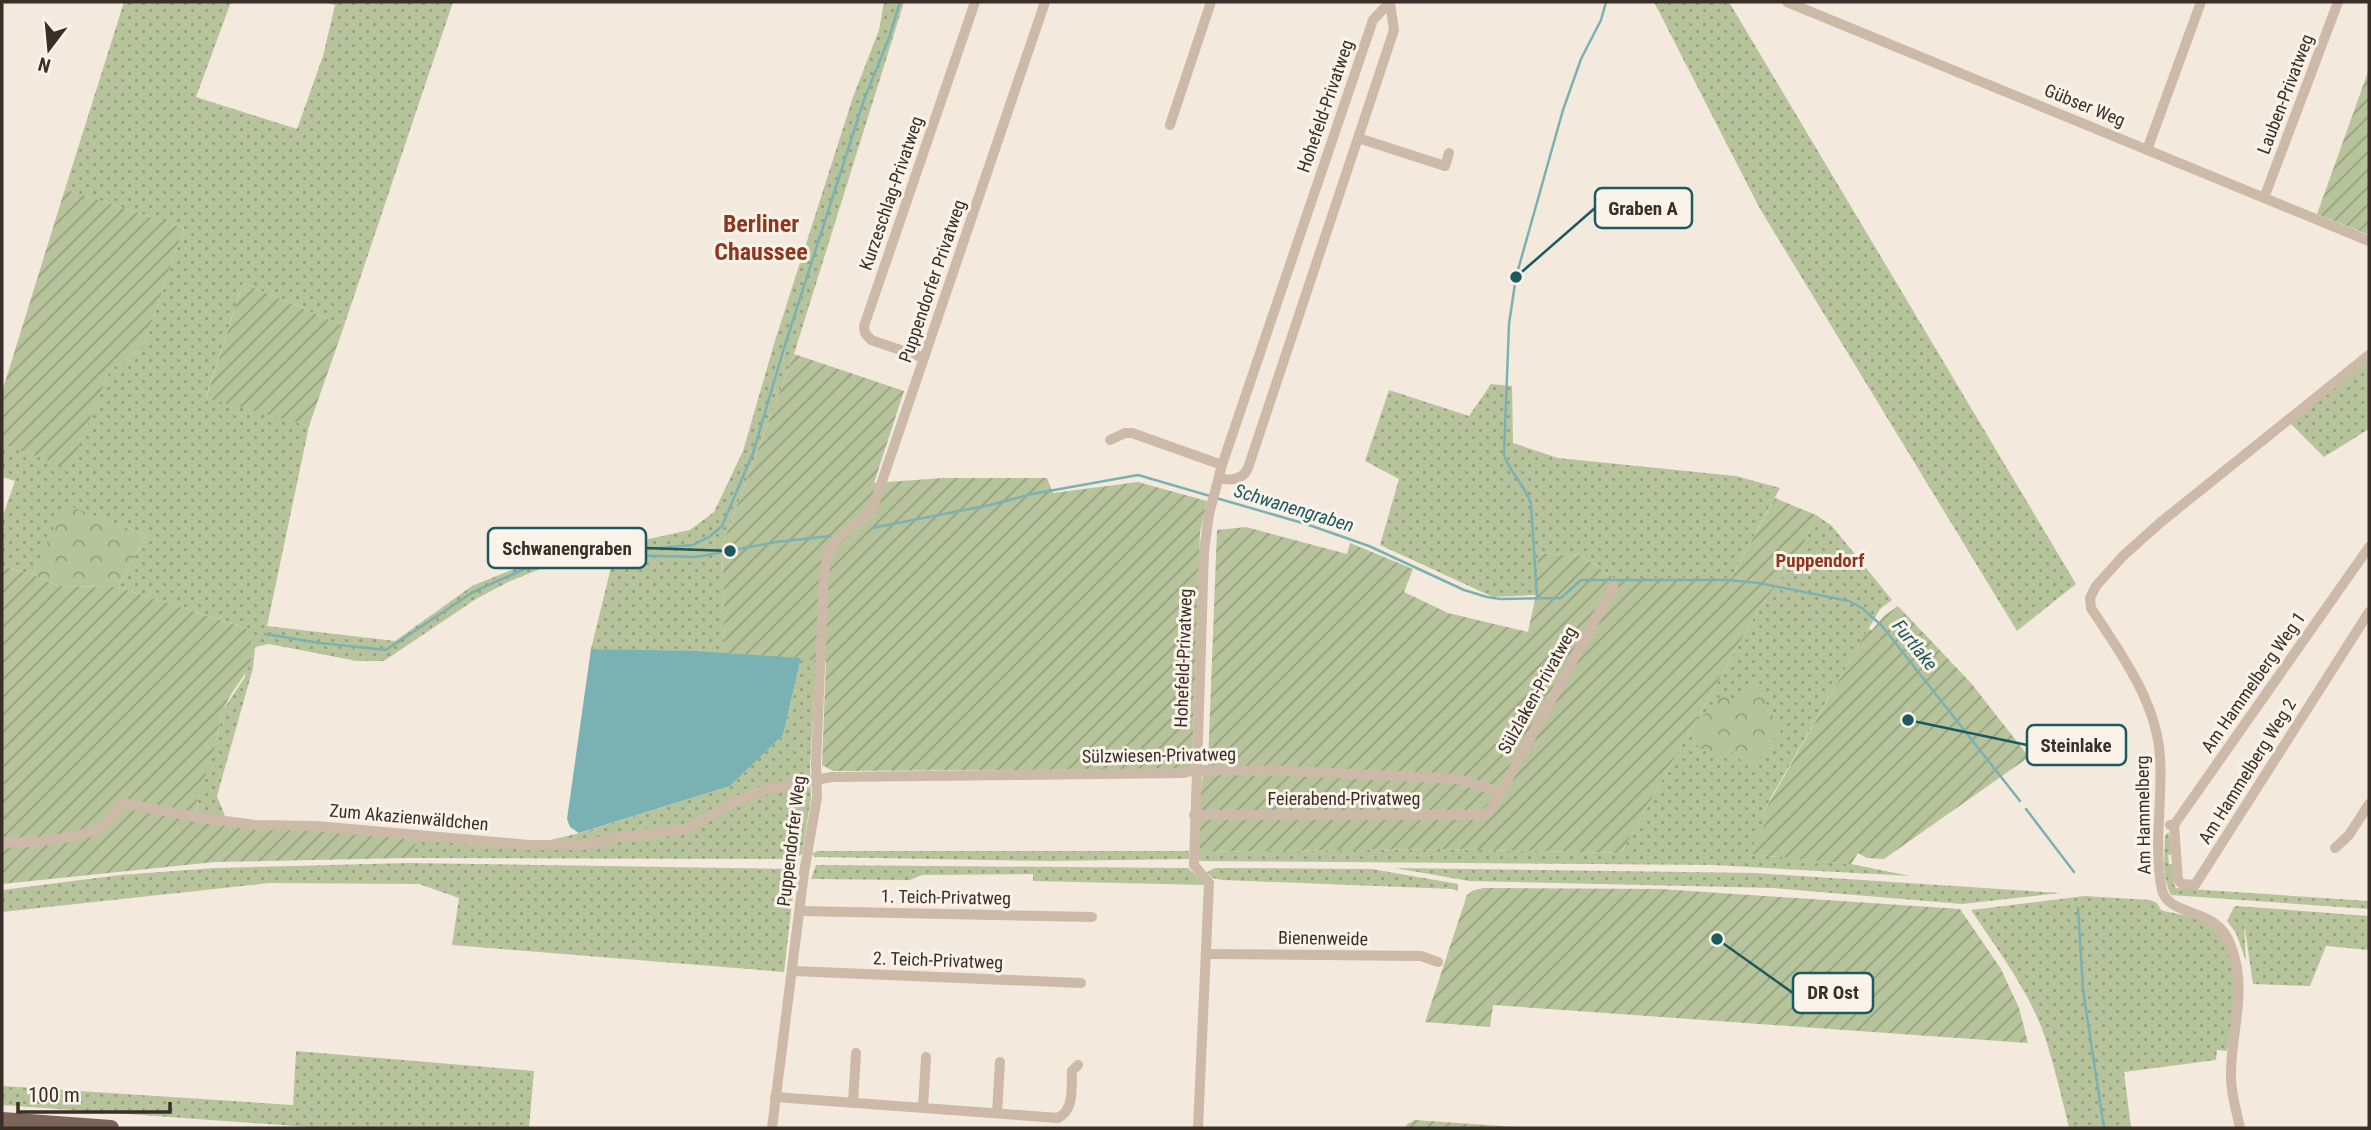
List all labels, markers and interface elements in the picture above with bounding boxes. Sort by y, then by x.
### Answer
north arrow [14,14,84,84]
street label: Lauben-Privatweg [2253,31,2317,157]
street label: Hohefeld-Privatweg [1292,37,1358,175]
text: N [36,52,53,78]
street label: Gübser Weg [2042,79,2128,131]
street label: Kurzeschlag-Privatweg [855,113,927,273]
callout: Graben A [1595,188,1692,228]
street label: Puppendorfer Privatweg [894,197,970,365]
text: Graben A [1608,197,1678,220]
district label: Berliner Chaussee [714,210,808,266]
water label: Schwanengraben [1231,479,1357,537]
callout: Schwanengraben [488,528,646,568]
text: Schwanengraben [502,537,632,560]
district label: Puppendorf [1776,549,1865,572]
street label: Hohefeld-Privatweg [1170,588,1196,728]
street label: Am Hammelberg Weg 1 [2197,608,2309,756]
water label: Furtlake [1888,615,1942,675]
street label: Sülzlaken-Privatweg [1493,623,1581,757]
street label: Am Hammelberg Weg 2 [2194,695,2300,847]
callout: Steinlake [2027,725,2126,765]
text: Steinlake [2040,734,2112,757]
street label: Sülzwiesen-Privatweg [1082,743,1236,767]
street label: Am Hammelberg [2131,755,2155,875]
street label: Puppendorfer Weg [773,774,809,908]
street label: Feierabend-Privatweg [1268,788,1420,809]
street label: Zum Akazienwäldchen [329,800,489,834]
street label: 1. Teich-Privatweg [881,885,1011,909]
street label: Bienenweide [1278,927,1368,949]
street label: 2. Teich-Privatweg [873,947,1003,973]
callout: DR Ost [1793,973,1873,1013]
text: DR Ost [1807,981,1859,1004]
scale bar [18,1070,170,1114]
text: 100 m [28,1083,80,1107]

